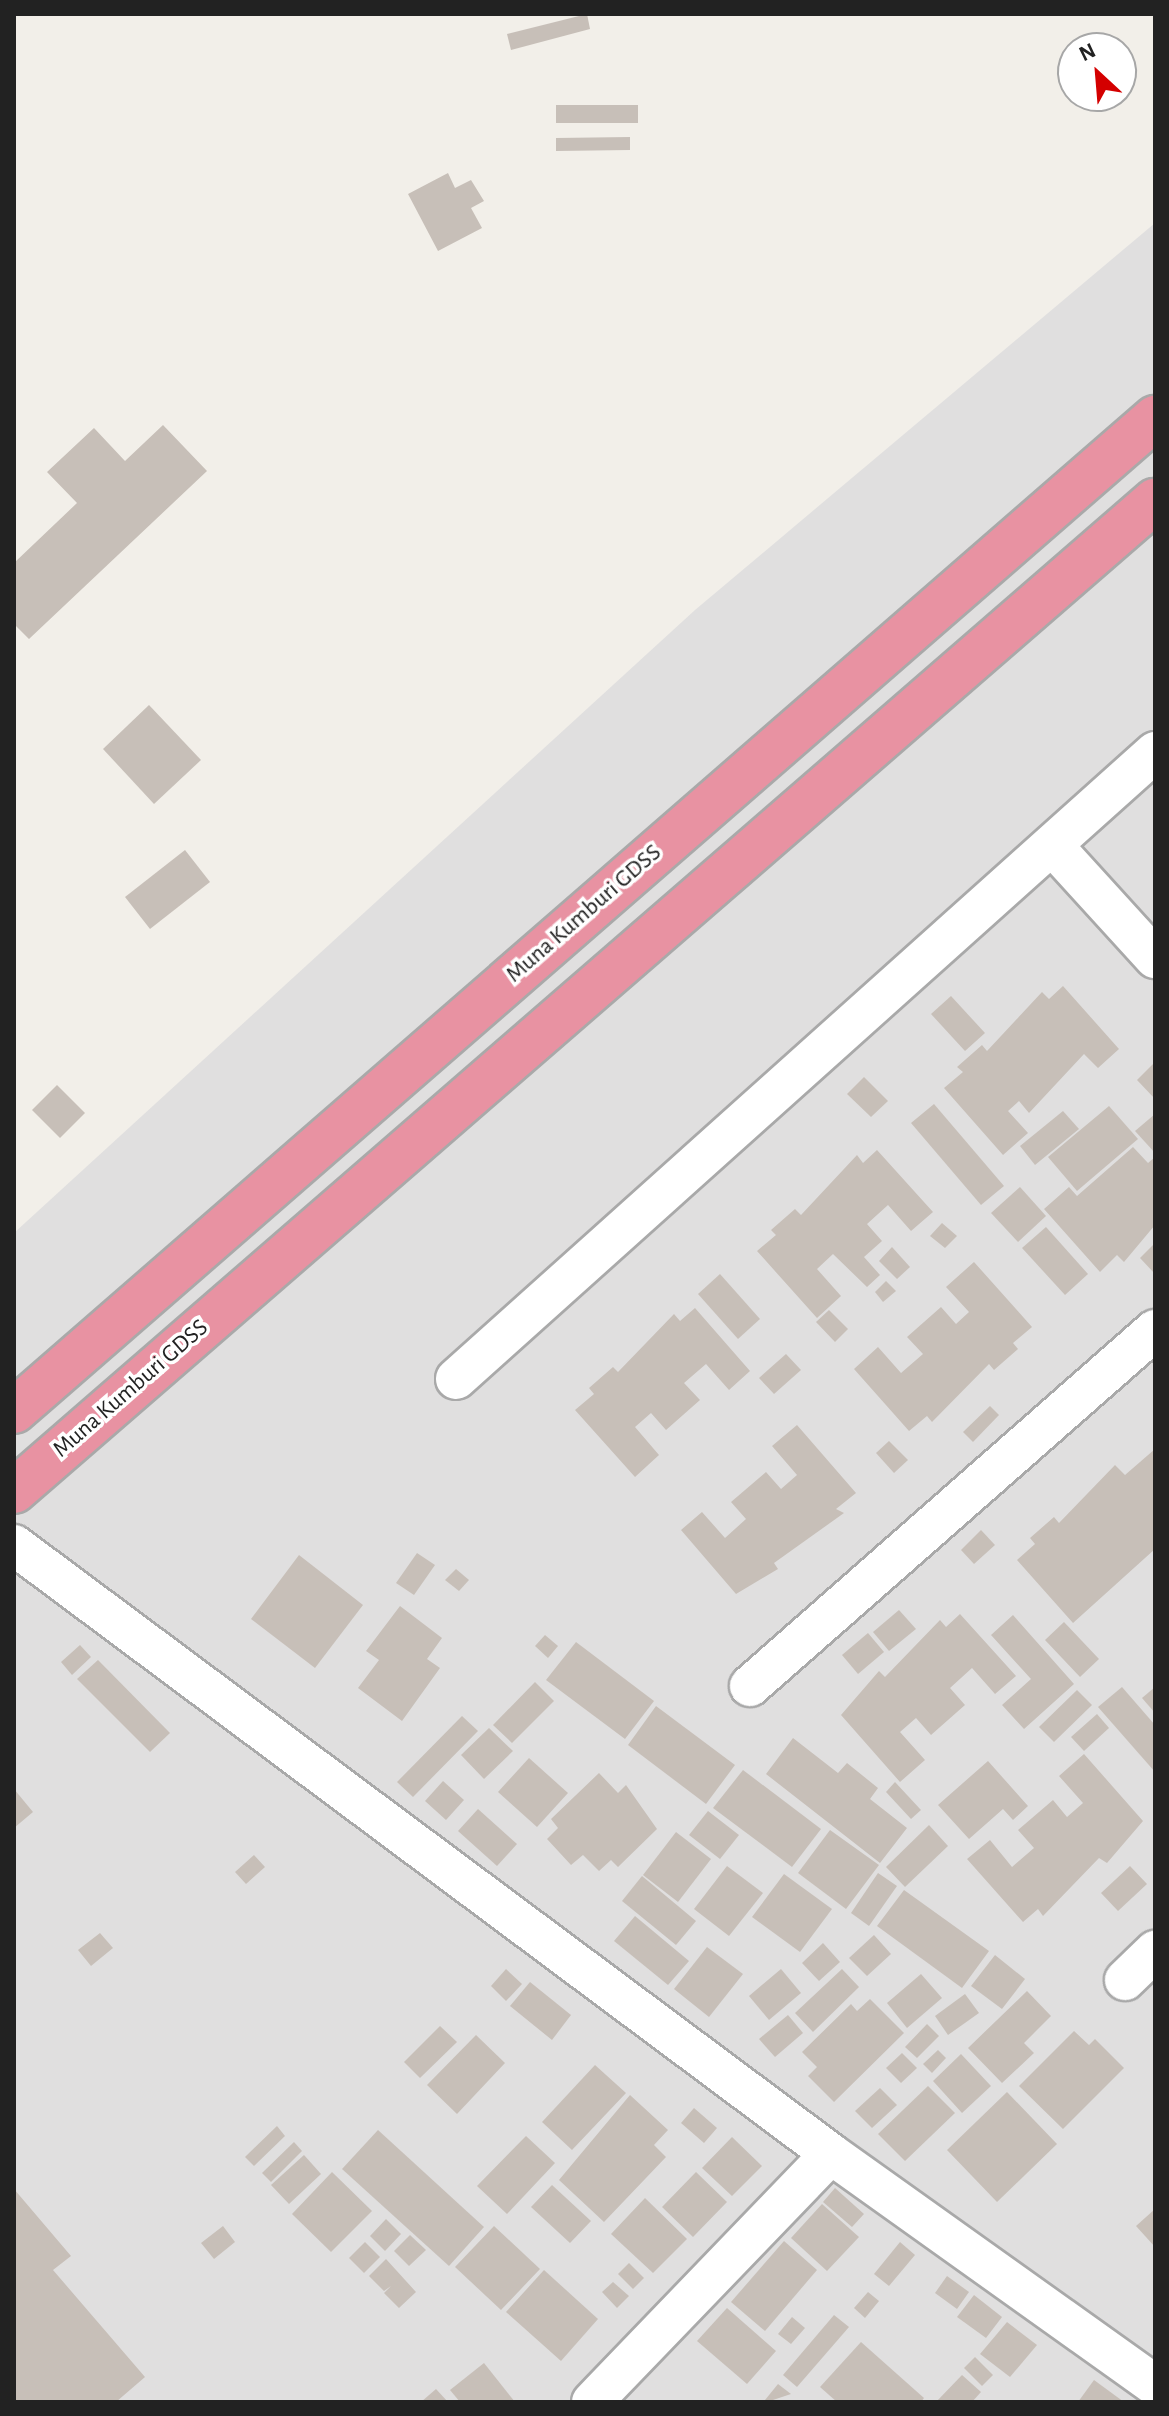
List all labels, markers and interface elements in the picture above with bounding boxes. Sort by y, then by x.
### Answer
north arrow [1057,32,1137,112]
text: N [1076,39,1099,65]
street label: Muna Kumburi GDSS [500,839,668,989]
street label: Muna Kumburi GDSS [47,1314,215,1464]

